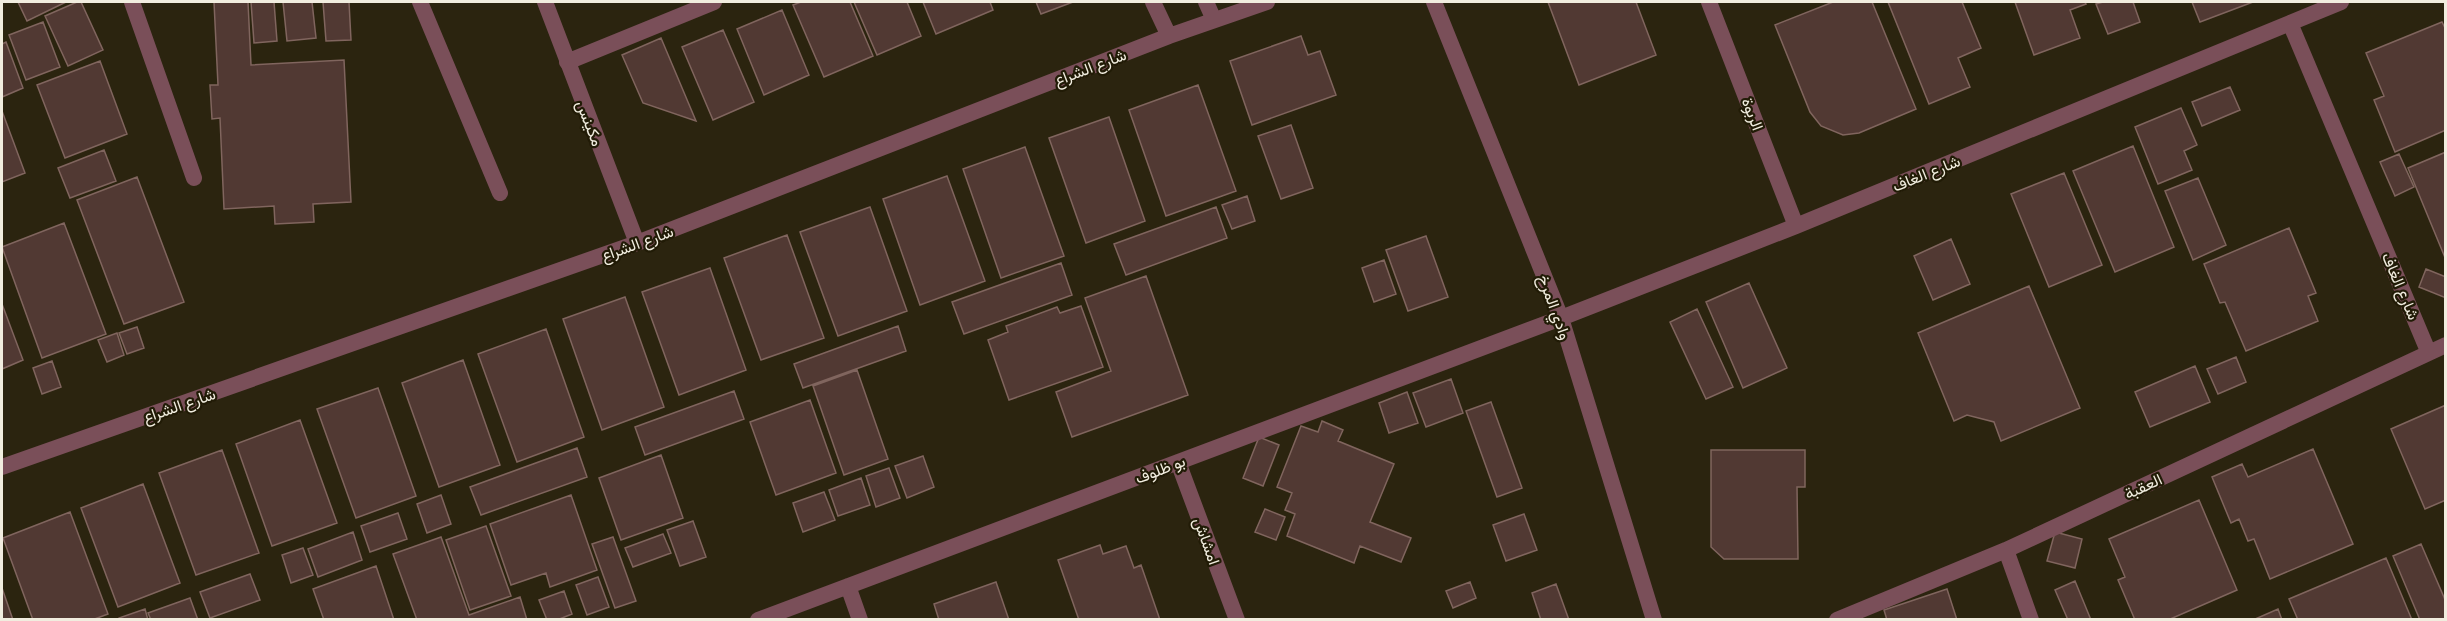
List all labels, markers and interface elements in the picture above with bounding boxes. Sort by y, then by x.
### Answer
street label: شارع الشراع [1051,44,1130,92]
street label: الربوة [1737,95,1768,134]
street label: مكينس [571,97,608,149]
street label: شارع الغاف [1889,150,1964,198]
street label: شارع الشراع [598,221,677,267]
street label: شارع الغاف [2376,249,2424,324]
street label: وادي المرخ [1530,272,1576,344]
street label: شارع الشراع [140,383,219,429]
street label: بو ظلوف [1132,450,1188,489]
street label: العقبة [2121,469,2165,503]
street label: امشاش [1188,515,1225,568]

